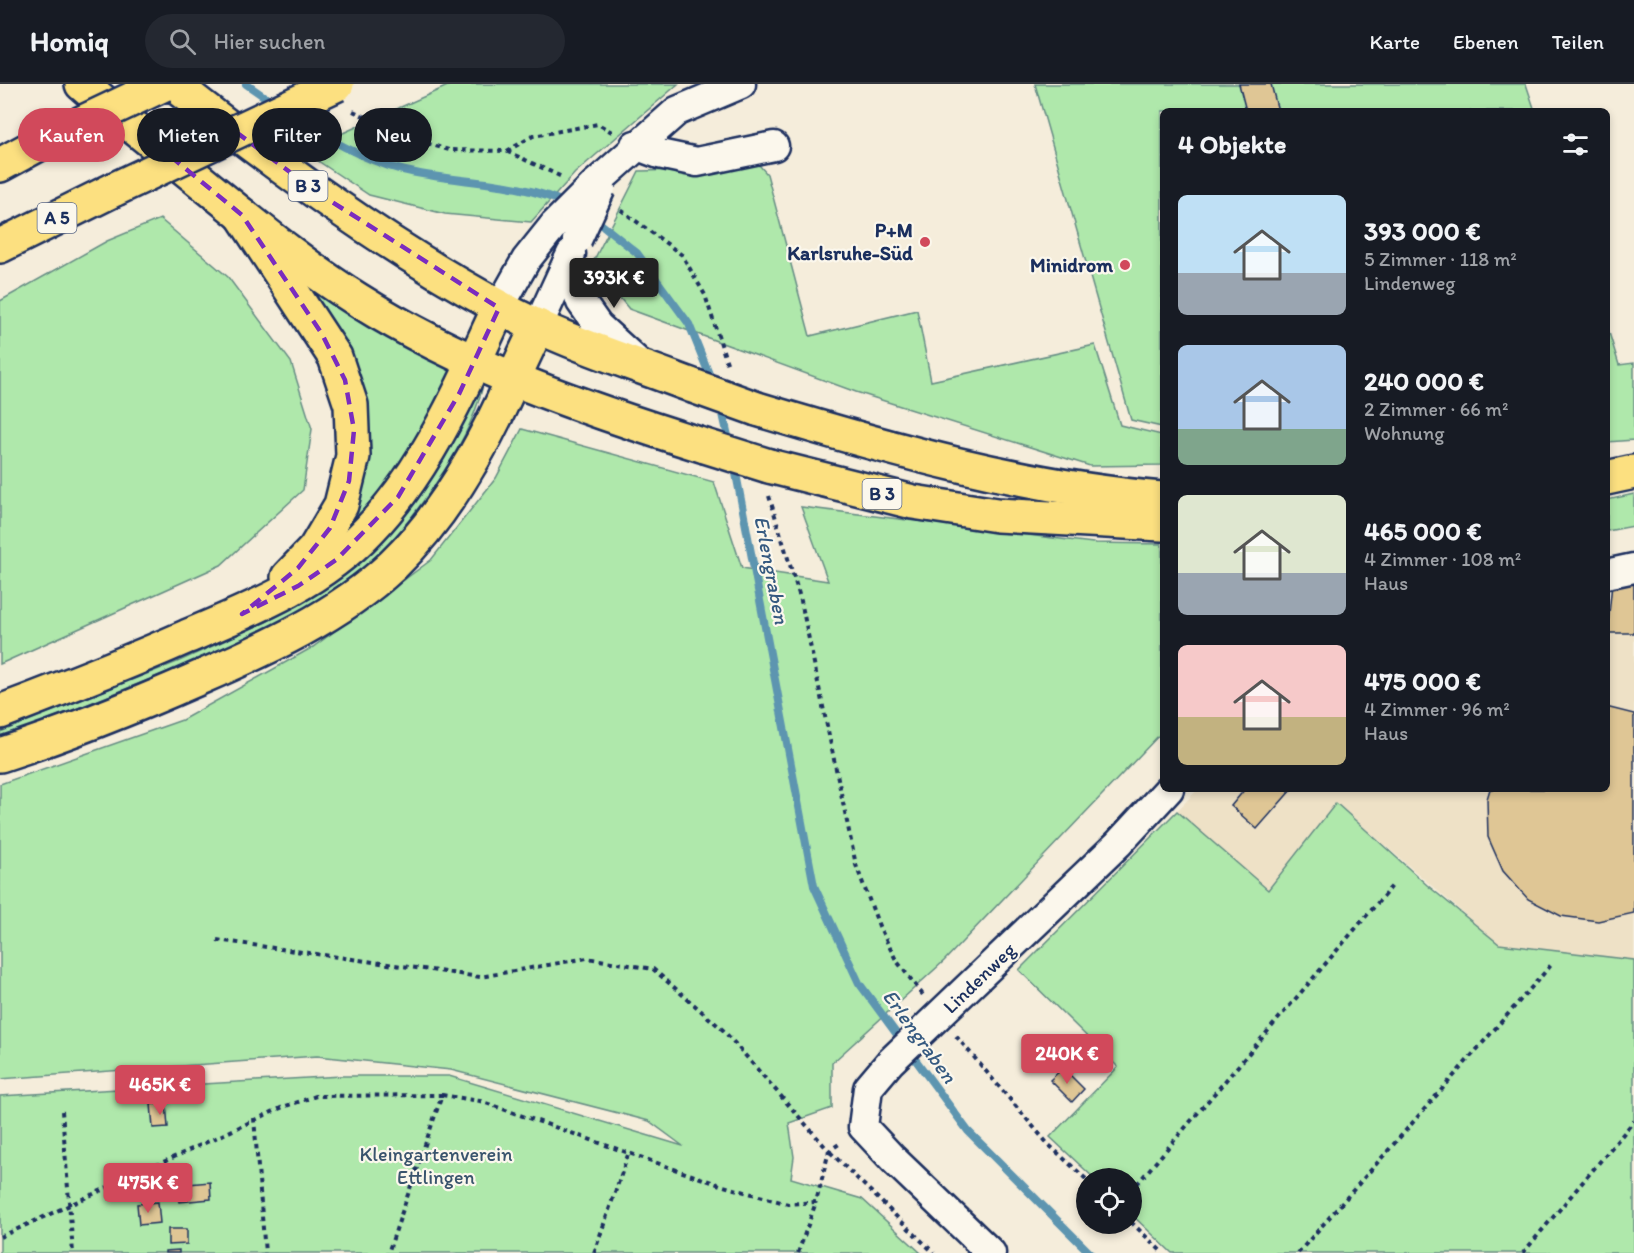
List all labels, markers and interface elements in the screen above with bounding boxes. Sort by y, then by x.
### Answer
search box [145,14,565,68]
text: Homiq [30,24,109,58]
icon: search [166,25,199,58]
text: Hier suchen [214,28,325,55]
text: Karte [1370,29,1420,54]
text: Ebenen [1453,29,1519,54]
text: Teilen [1552,29,1604,54]
chip: Kaufen [18,108,125,162]
chip: Mieten [137,108,240,162]
chip: Filter [252,108,342,162]
chip: Neu [354,108,432,162]
text: 4 Objekte [1178,128,1286,160]
icon: filters [1559,128,1592,161]
road number: B 3 [288,171,328,201]
road number: A 5 [38,203,76,233]
text: 393 000 € [1364,215,1481,247]
place label: P+M Karlsruhe-Süd [787,218,913,265]
icon: home [1226,219,1298,291]
marker: P+M Karlsruhe-Süd [918,235,932,249]
text: 5 Zimmer · 118 m² [1364,247,1517,271]
place label: Minidrom [1030,253,1113,277]
pin: 393K € [565,258,663,309]
marker: Minidrom [1118,258,1132,272]
text: 393K € [584,265,644,289]
text: Lindenweg [1364,271,1455,295]
text: 240 000 € [1364,365,1484,397]
icon: home [1226,369,1298,441]
text: 2 Zimmer · 66 m² [1364,397,1508,421]
text: Wohnung [1364,421,1445,445]
road number: B 3 [862,479,902,509]
water label: Erlengraben [749,514,795,626]
text: 465 000 € [1364,515,1482,547]
icon: home [1226,519,1298,591]
text: 4 Zimmer · 108 m² [1364,547,1521,571]
text: Haus [1364,571,1408,595]
text: 475 000 € [1364,665,1481,697]
icon: home [1226,669,1298,741]
text: 4 Zimmer · 96 m² [1364,697,1510,721]
text: Haus [1364,721,1408,745]
street label: Lindenweg [938,937,1021,1018]
water label: Erlengraben [878,984,962,1088]
pin: 240K € [1018,1034,1116,1085]
text: 240K € [1035,1041,1099,1065]
pin: 465K € [111,1065,209,1116]
text: 465K € [129,1072,191,1096]
park label: Kleingartenverein Ettlingen [359,1142,513,1189]
pin: 475K € [99,1163,197,1214]
map controls [1076,1168,1142,1234]
button: locate [1076,1168,1142,1234]
text: 475K € [117,1170,179,1194]

